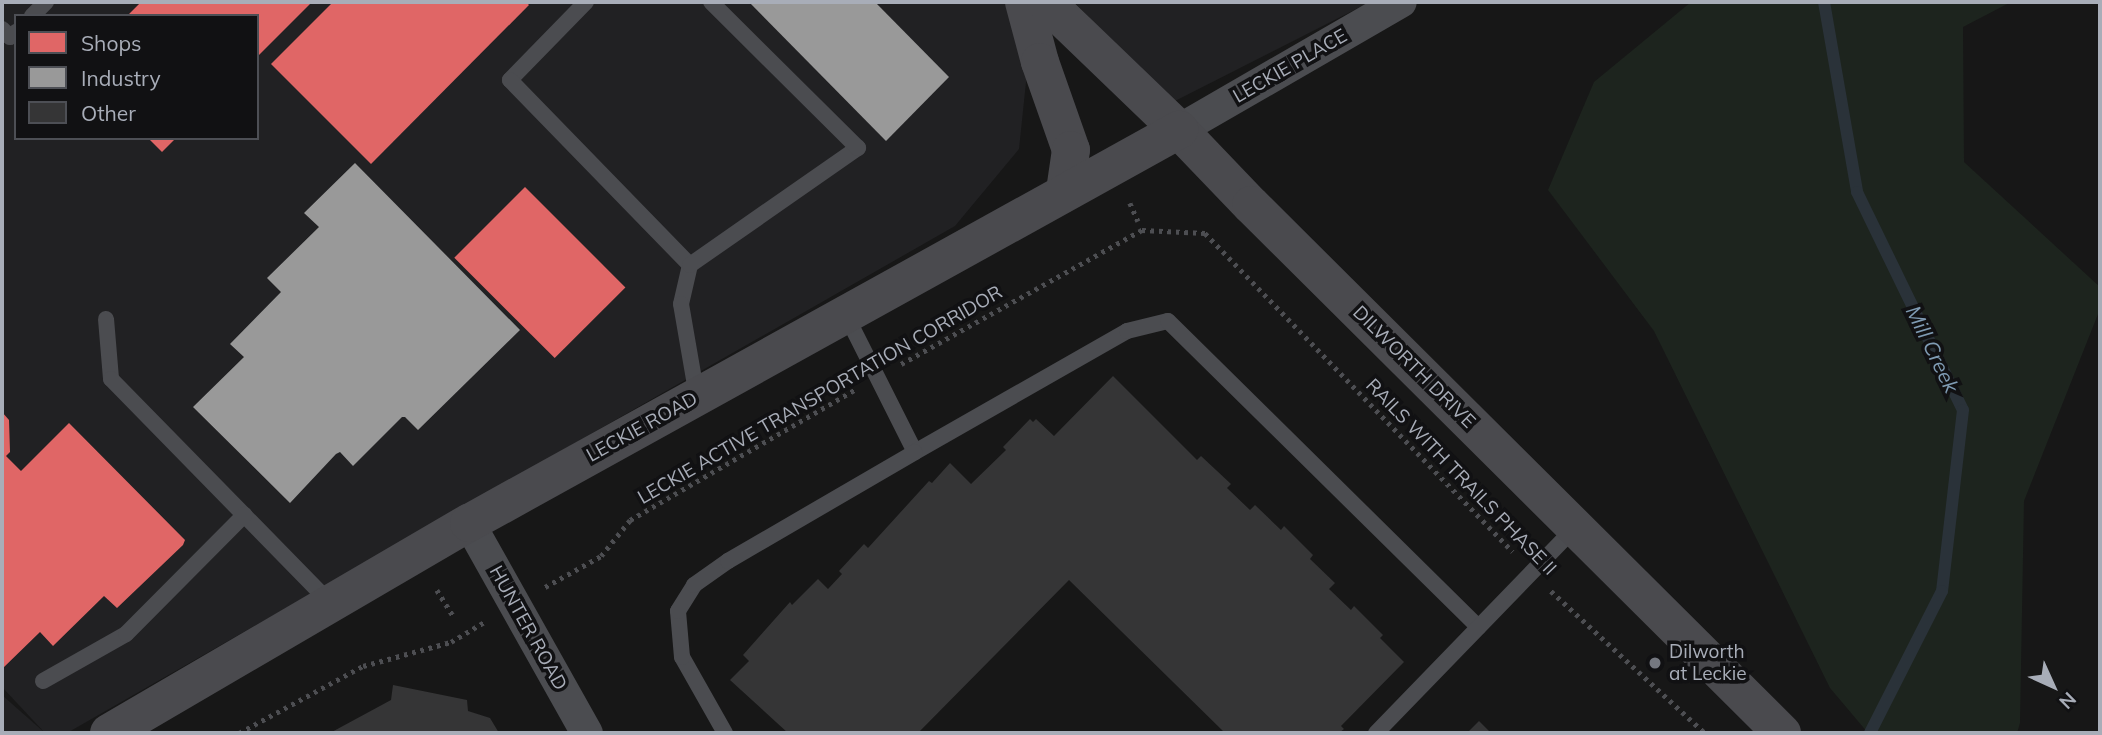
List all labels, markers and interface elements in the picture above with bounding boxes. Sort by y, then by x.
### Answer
legend [14,14,259,140]
street label: LECKIE PLACE [1229,24,1351,108]
text: Shops [81,30,141,56]
text: Industry [81,65,161,91]
text: Other [81,100,136,126]
street label: LECKIE ACTIVE TRANSPORTATION CORRIDOR [634,281,1006,509]
street label: DILWORTH DRIVE [1348,301,1480,433]
water label: Mill Creek [1901,301,1965,397]
street label: RAILS WITH TRAILS PHASE II [1361,374,1561,580]
street label: LECKIE ROAD [583,387,701,467]
street label: HUNTER ROAD [484,562,572,694]
place label: Dilworth at Leckie [1669,641,1747,685]
north arrow [2018,651,2088,721]
marker: Dilworth at Leckie [1647,655,1663,671]
text: N [2054,687,2081,714]

